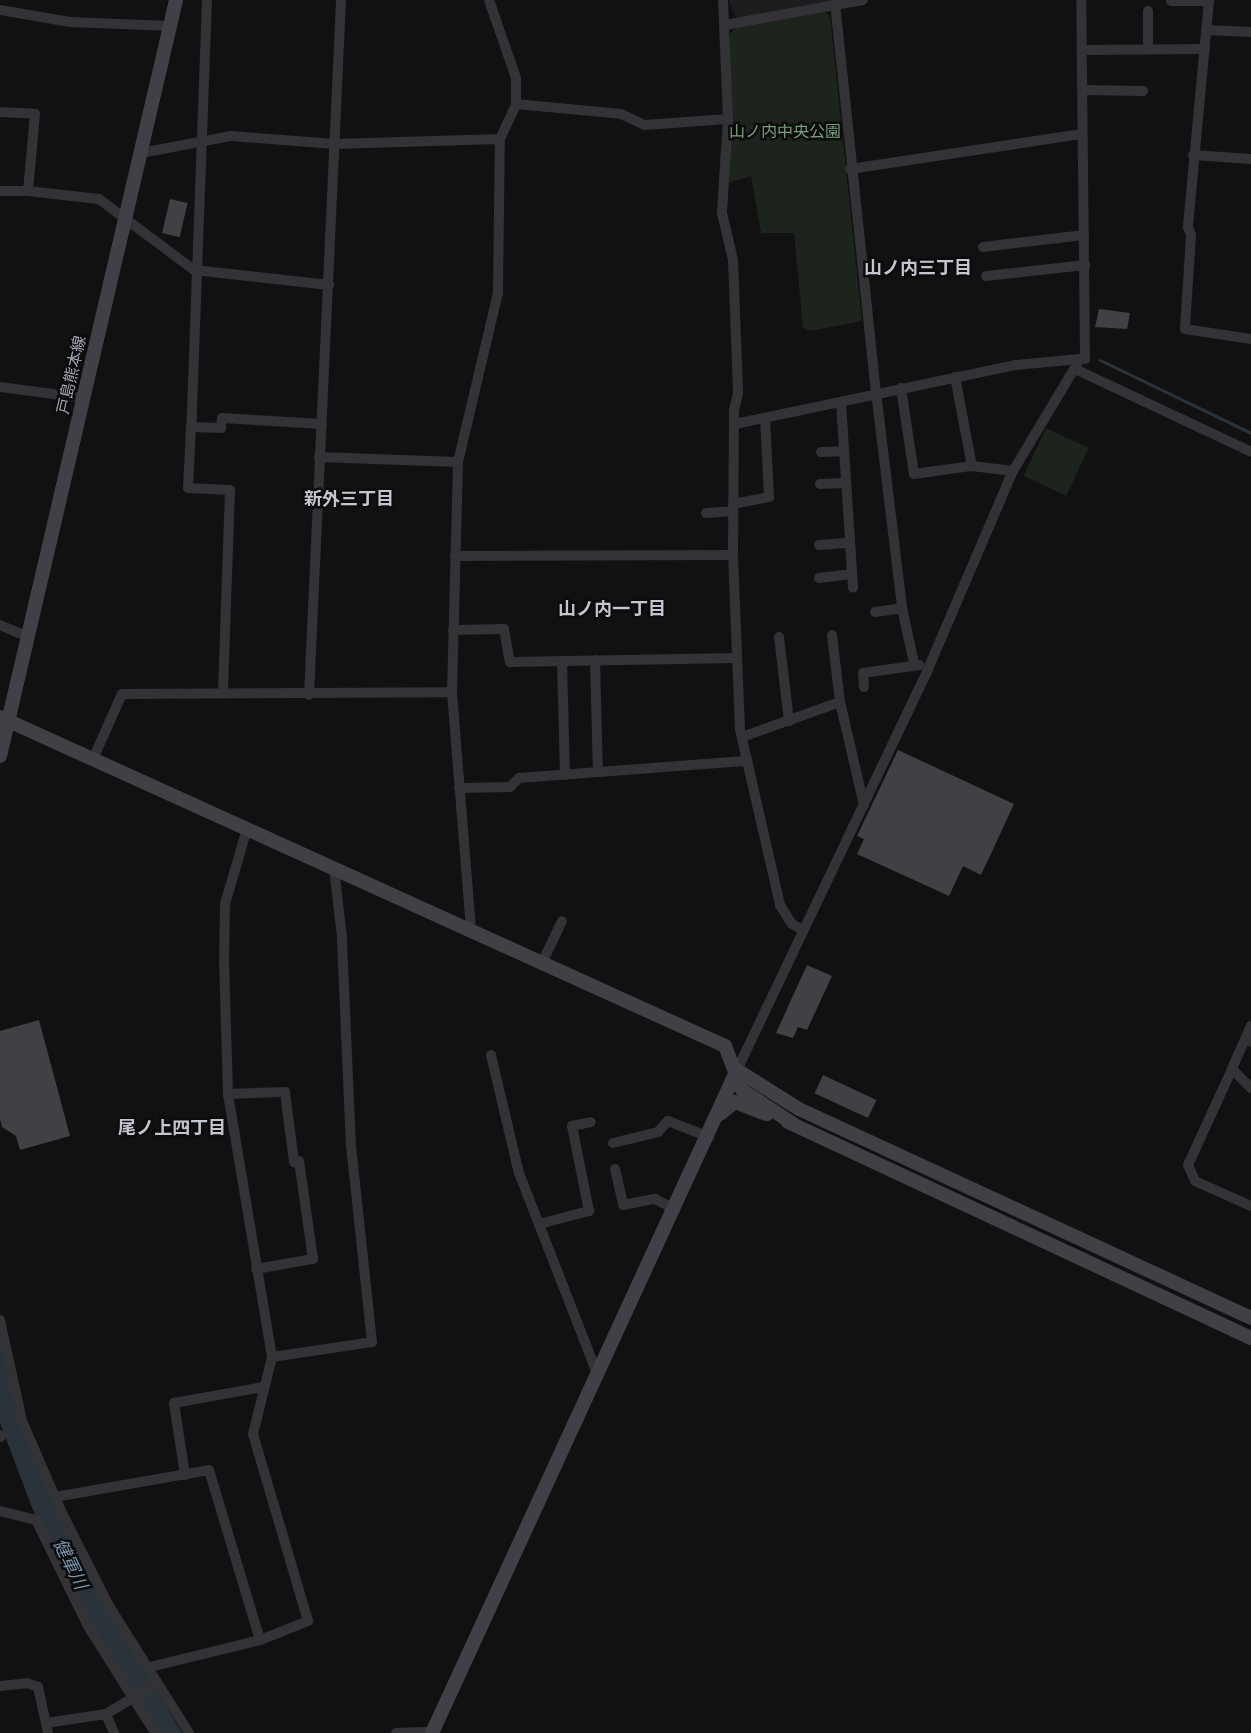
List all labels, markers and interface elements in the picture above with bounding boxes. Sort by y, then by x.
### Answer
park label: 山ノ内中央公園 [729,122,841,142]
district label: 山ノ内三丁目 [864,257,972,279]
street label: 戸島熊本線 [54,334,90,416]
district label: 新外三丁目 [304,488,394,510]
district label: 山ノ内一丁目 [558,598,666,620]
district label: 尾ノ上四丁目 [118,1117,226,1139]
water label: 健軍川 [48,1535,92,1593]

